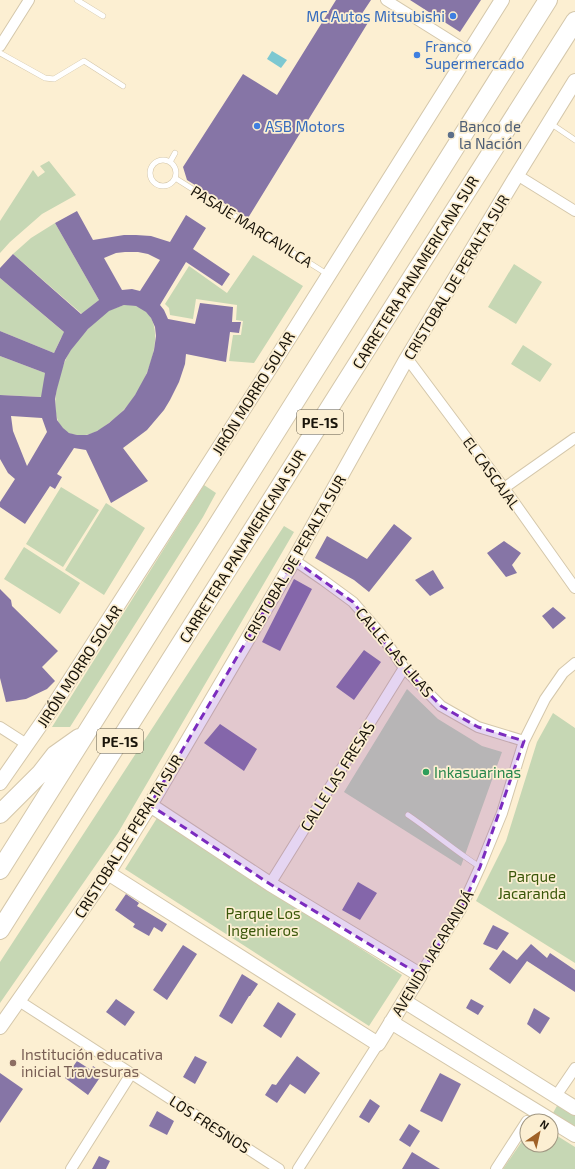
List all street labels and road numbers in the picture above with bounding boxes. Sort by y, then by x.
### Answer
street label: CARRETERA PANAMERICANA SUR [348,172,482,372]
street label: PASAJE MARCAVILCA [188,181,317,271]
street label: CRISTOBAL DE PERALTA SUR [399,191,513,363]
street label: JIRÓN MORRO SOLAR [208,328,298,458]
road number: PE-1S [297,410,343,434]
street label: EL CASCAJAL [460,433,525,513]
street label: CARRETERA PANAMERICANA SUR [175,446,309,646]
street label: CRISTOBAL DE PERALTA SUR [239,471,349,645]
street label: JIRÓN MORRO SOLAR [33,602,125,730]
street label: CALLE LAS LILAS [352,604,438,700]
street label: CALLE LAS FRESAS [296,718,378,834]
road number: PE-1S [97,729,143,753]
street label: CRISTOBAL DE PERALTA SUR [70,751,186,921]
street label: AVENIDA JACARANDÁ [387,886,477,1019]
street label: LOS FRESNOS [166,1091,254,1157]

